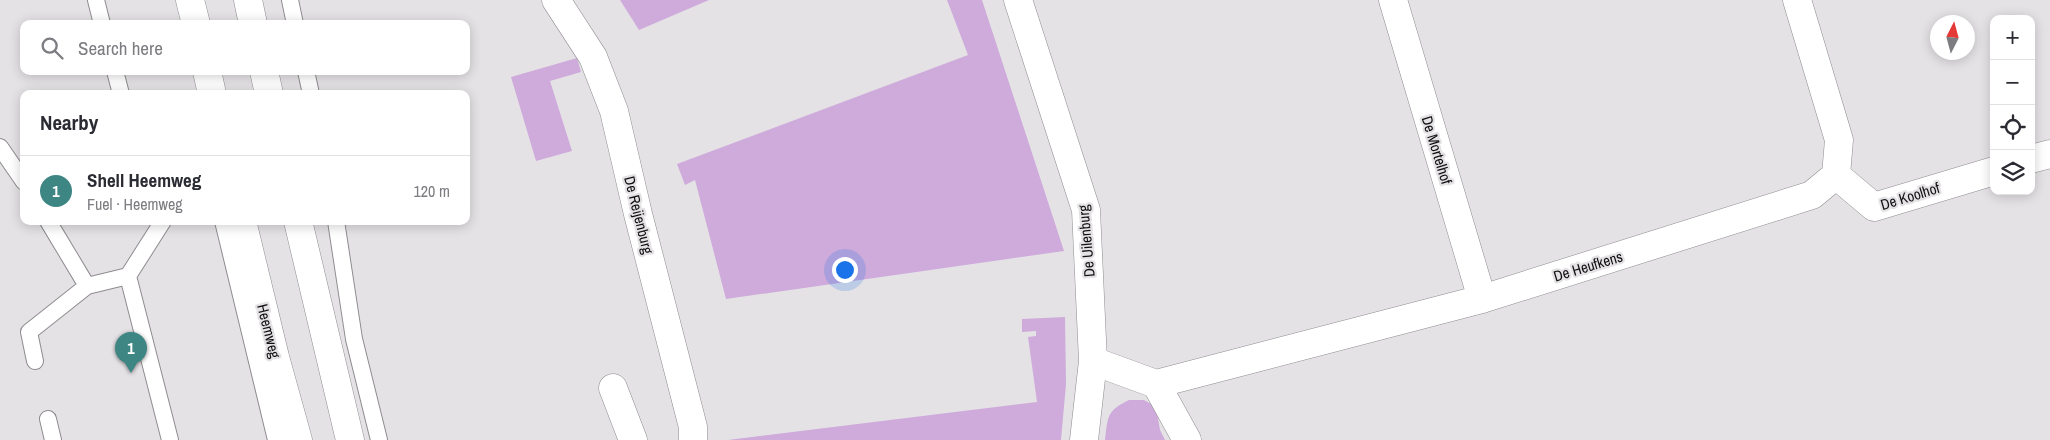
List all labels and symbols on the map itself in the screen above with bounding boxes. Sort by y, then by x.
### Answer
north arrow [1930,15,1975,60]
street label: De Mortelhof [1417,113,1458,187]
street label: De Reijenburg [619,174,659,256]
street label: De Koolhof [1878,177,1943,215]
street label: De Uilenburg [1072,204,1100,278]
street label: De Heufkens [1551,246,1625,286]
your location [832,257,858,283]
street label: Heemweg [252,302,286,361]
pin: 1 [115,332,147,373]

